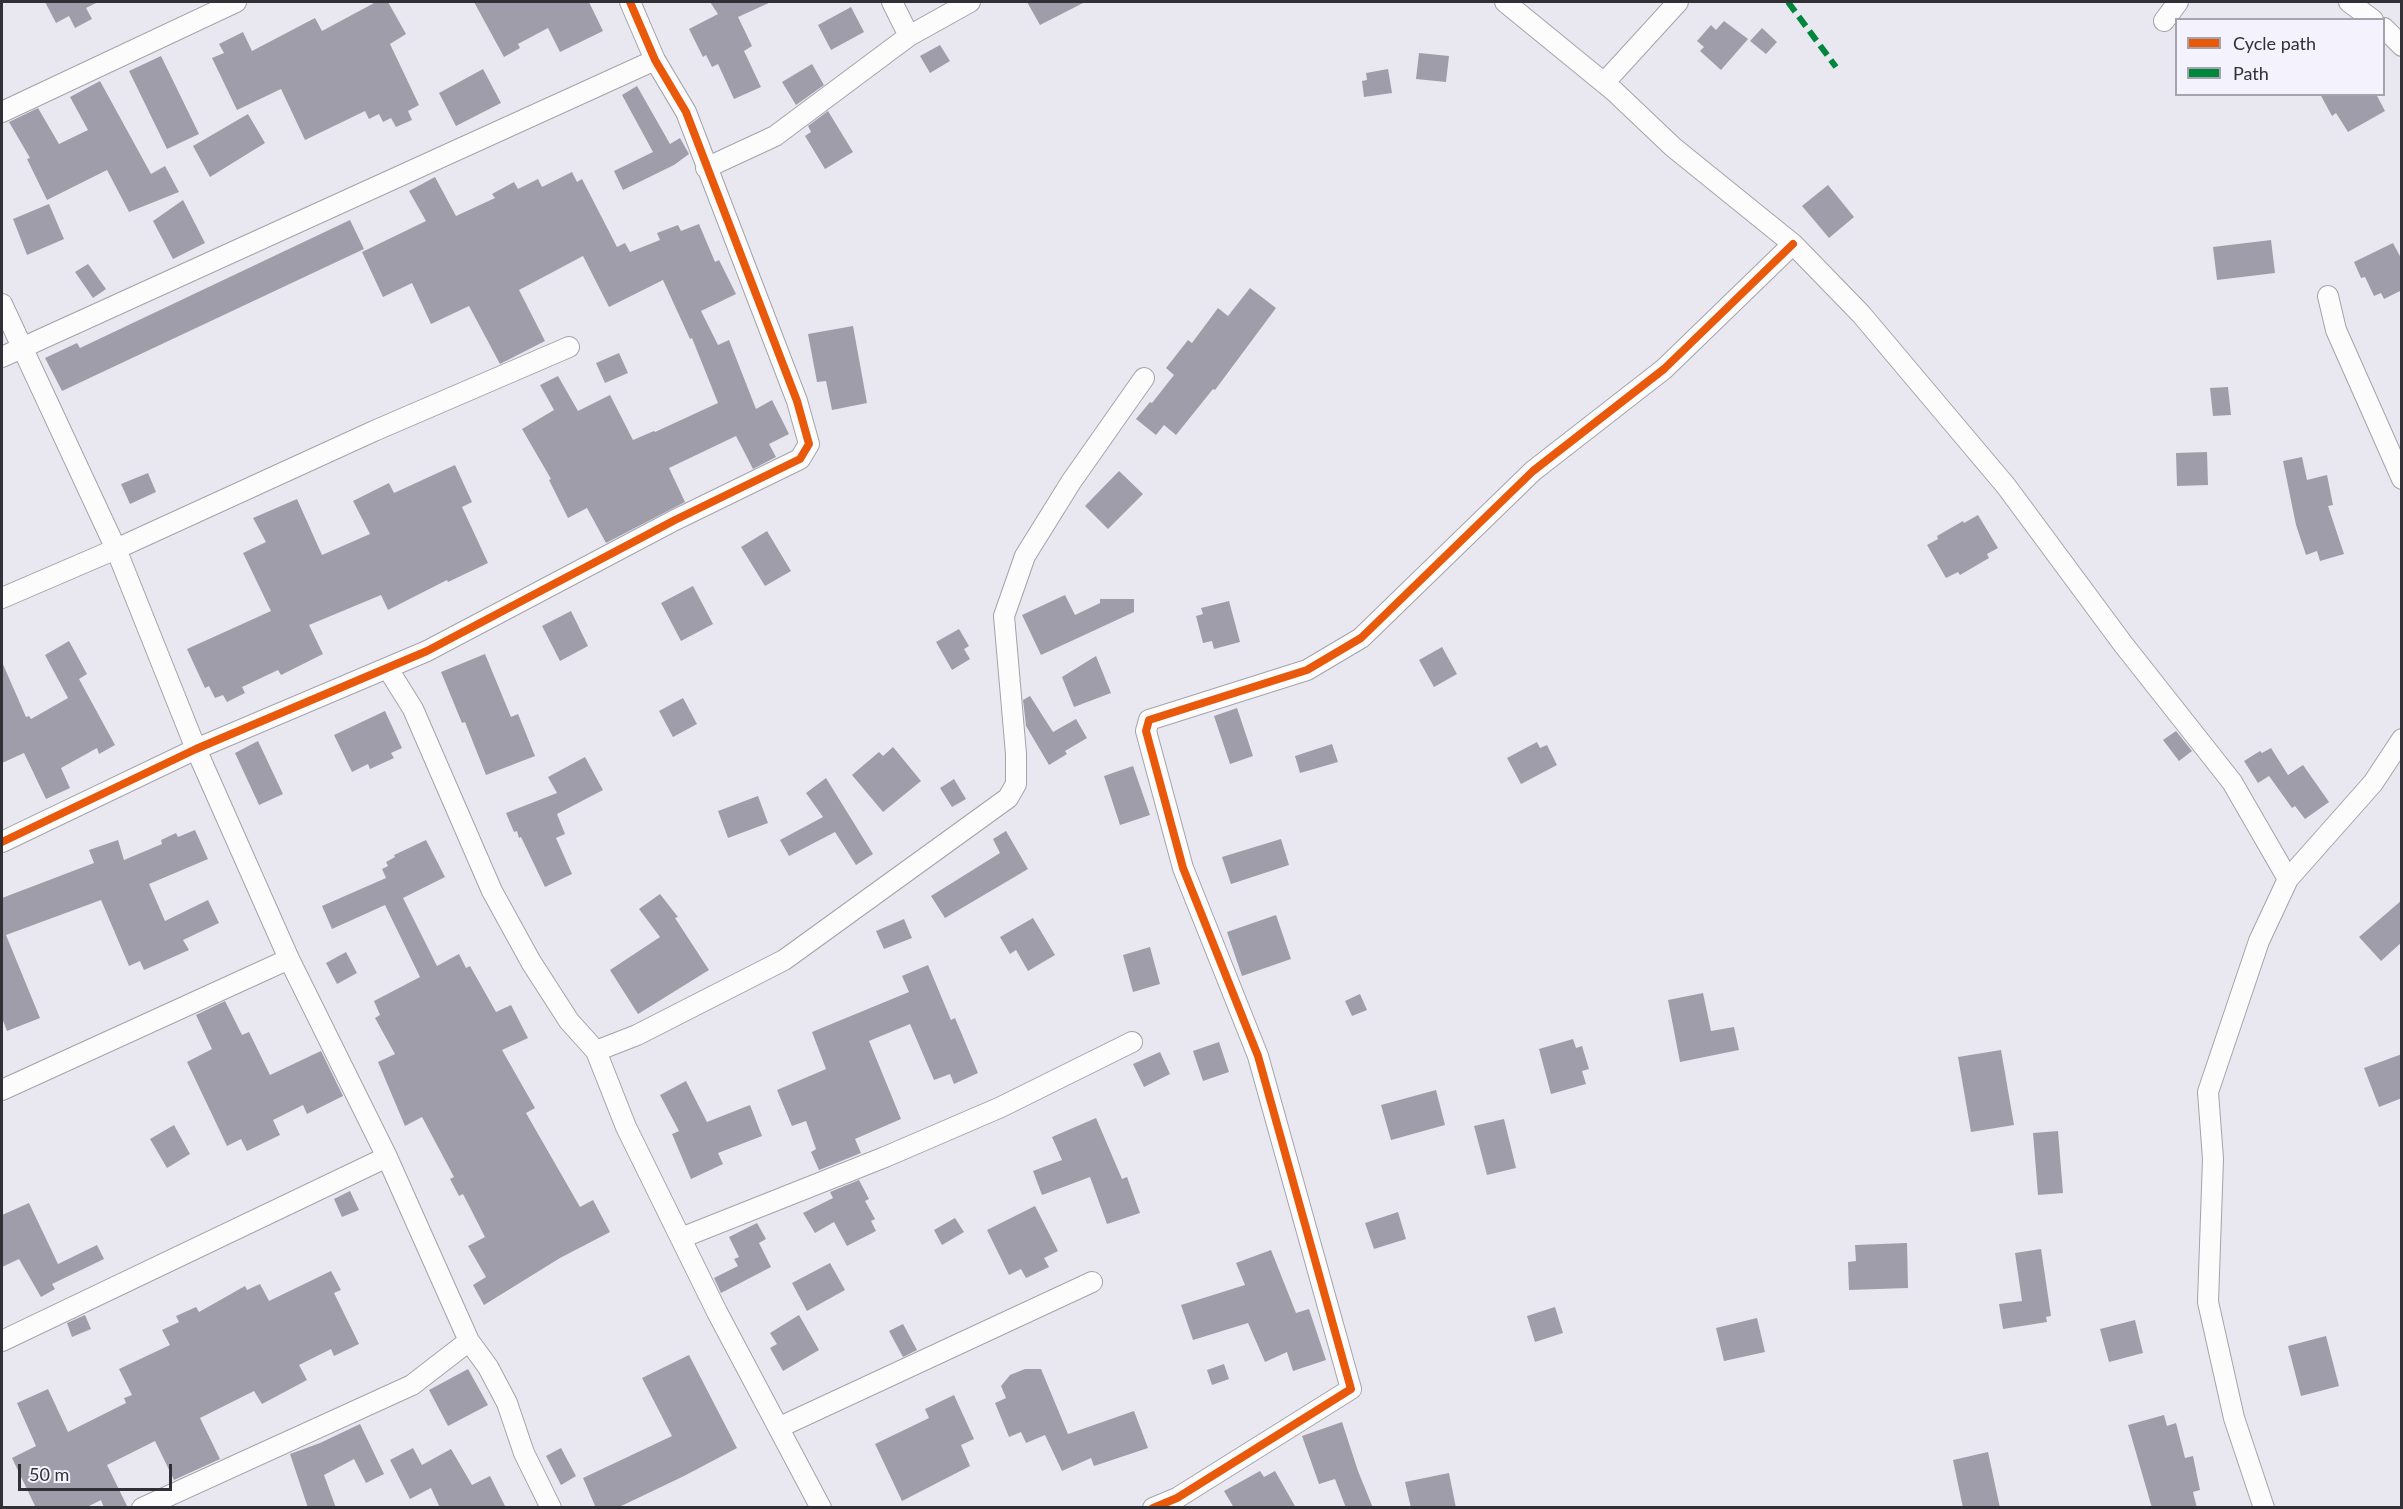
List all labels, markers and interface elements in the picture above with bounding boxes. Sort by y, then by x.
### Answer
legend [2175,18,2385,96]
text: Cycle path [2233,32,2316,54]
text: Path [2233,62,2269,84]
scale bar [21,1452,176,1490]
text: 50 m [29,1463,69,1485]

